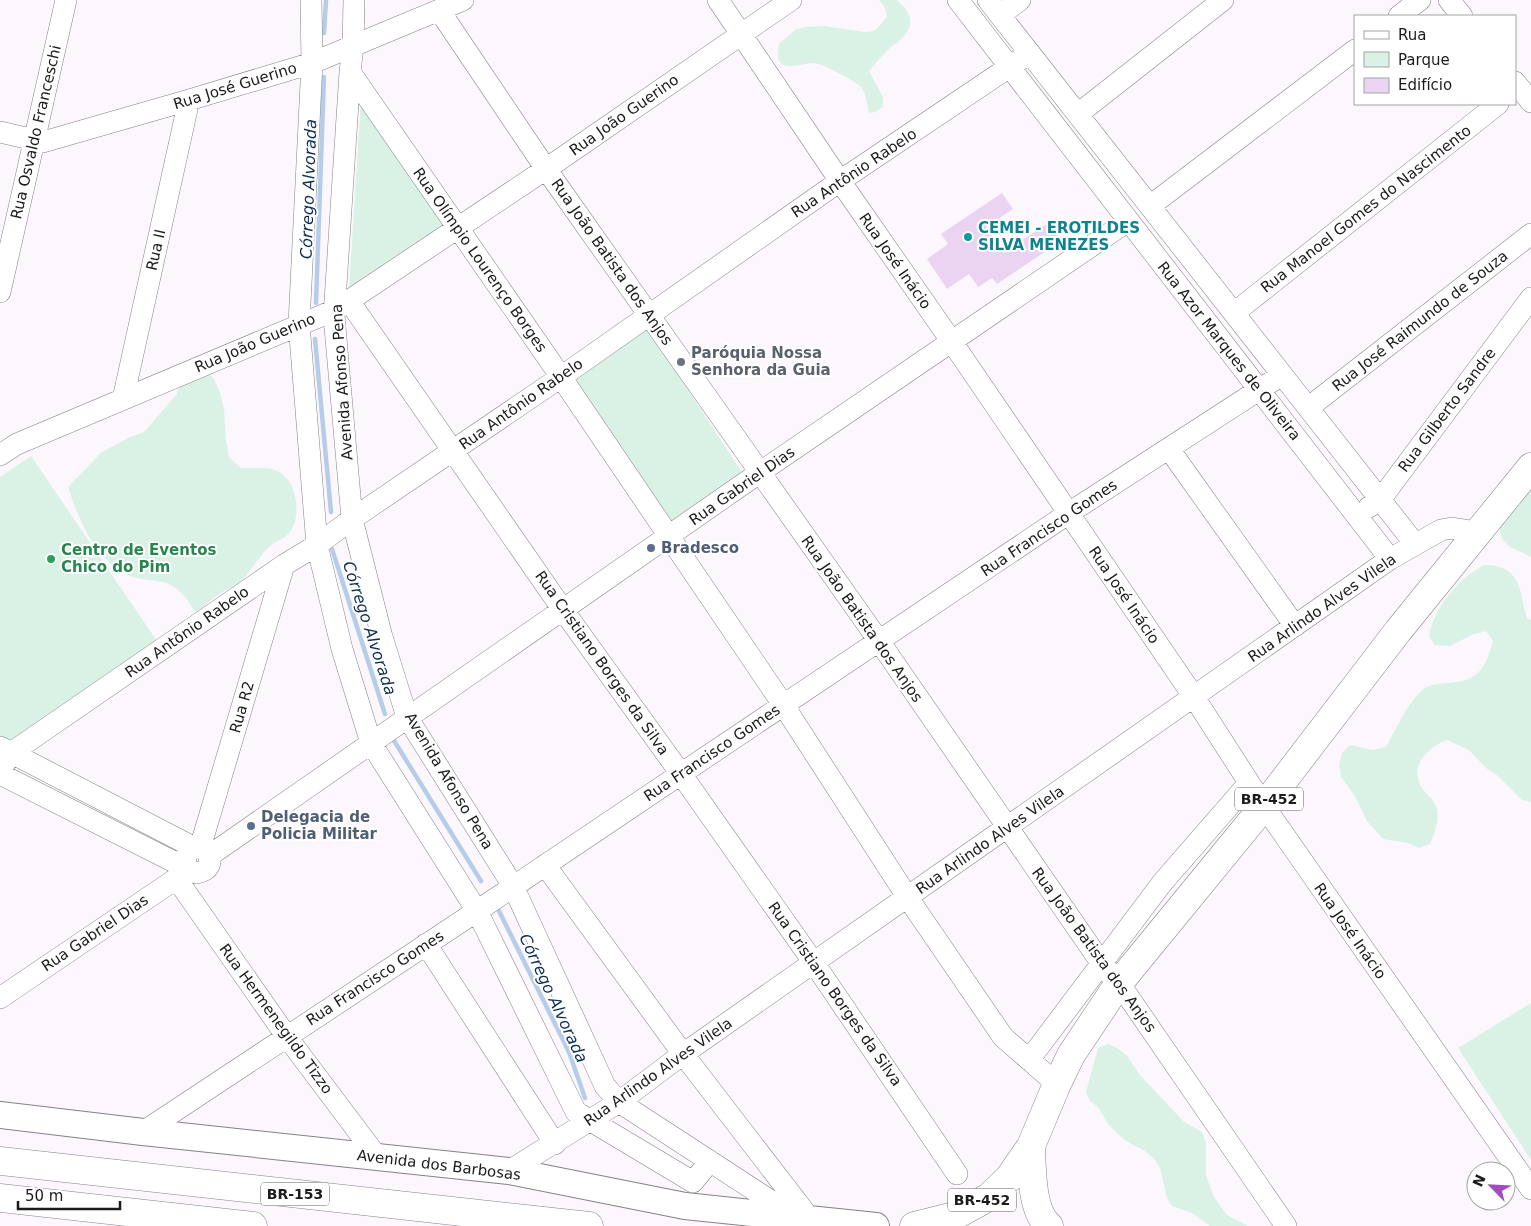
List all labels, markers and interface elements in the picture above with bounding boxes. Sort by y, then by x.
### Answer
legend [1354,15,1516,105]
text: Rua [1398,26,1426,44]
street label: Rua Osvaldo Franceschi [7,43,65,221]
text: Parque [1398,51,1450,69]
street label: Rua José Guerino [171,59,299,113]
street label: Rua João Guerino [566,71,682,159]
text: Edifício [1398,76,1452,94]
water label: Córrego Alvorada [297,119,320,259]
street label: Rua Manoel Gomes do Nascimento [1257,121,1475,297]
street label: Rua Antônio Rabelo [788,124,920,222]
street label: Rua Olímpio Lourenço Borges [409,164,551,356]
street label: Rua João Batista dos Anjos [547,175,677,349]
street label: Rua José Inácio [855,209,935,313]
place label: CEMEI - EROTILDES SILVA MENEZES [978,219,1140,254]
street label: Rua II [142,227,170,273]
marker: CEMEI - EROTILDES SILVA MENEZES [962,231,974,243]
street label: Rua José Raimundo de Souza [1329,247,1511,395]
street label: Rua Azor Marques de Oliveira [1154,258,1304,444]
street label: Avenida Afonso Pena [328,303,356,461]
street label: Rua João Guerino [192,309,318,377]
place label: Paróquia Nossa Senhora da Guia [691,344,831,379]
street label: Rua Gilberto Sandre [1394,344,1500,476]
street label: Rua Antônio Rabelo [456,354,586,454]
marker: Paróquia Nossa Senhora da Guia [675,356,687,368]
street label: Rua Gabriel Dias [686,443,798,529]
street label: Rua Francisco Gomes [977,476,1121,580]
street label: Rua João Batista dos Anjos [797,532,927,706]
place label: Bradesco [661,539,739,557]
place label: Centro de Eventos Chico do Pim [61,541,216,576]
marker: Bradesco [645,542,657,554]
street label: Rua José Inácio [1085,543,1163,647]
street label: Rua Arlindo Alves Vilela [1244,550,1400,666]
marker: Centro de Eventos Chico do Pim [45,553,57,565]
water label: Córrego Alvorada [339,559,400,698]
street label: Rua Cristiano Borges da Silva [531,567,673,759]
street label: Rua Antônio Rabelo [122,582,252,682]
street label: Rua R2 [226,679,258,735]
street label: Rua Francisco Gomes [640,701,784,805]
street label: Avenida Afonso Pena [401,709,497,853]
street label: Rua Arlindo Alves Vilela [912,782,1068,898]
road number: BR-452 [1235,788,1303,811]
place label: Delegacia de Policia Militar [261,808,378,843]
marker: Delegacia de Policia Militar [245,820,257,832]
street label: Rua João Batista dos Anjos [1028,864,1160,1036]
street label: Rua José Inácio [1310,879,1390,983]
street label: Rua Gabriel Dias [38,891,152,975]
street label: Rua Cristiano Borges da Silva [764,898,906,1090]
street label: Rua Francisco Gomes [303,927,447,1029]
water label: Córrego Alvorada [515,931,592,1066]
street label: Rua Hermenegildo Tizzo [215,940,337,1098]
street label: Rua Arlindo Alves Vilela [580,1014,736,1130]
street label: Avenida dos Barbosas [356,1146,522,1184]
north arrow [1466,1161,1516,1211]
text: N [1469,1172,1489,1189]
scale bar [18,1178,120,1210]
road number: BR-153 [261,1182,329,1206]
text: 50 m [25,1187,63,1205]
road number: BR-452 [948,1188,1016,1212]

